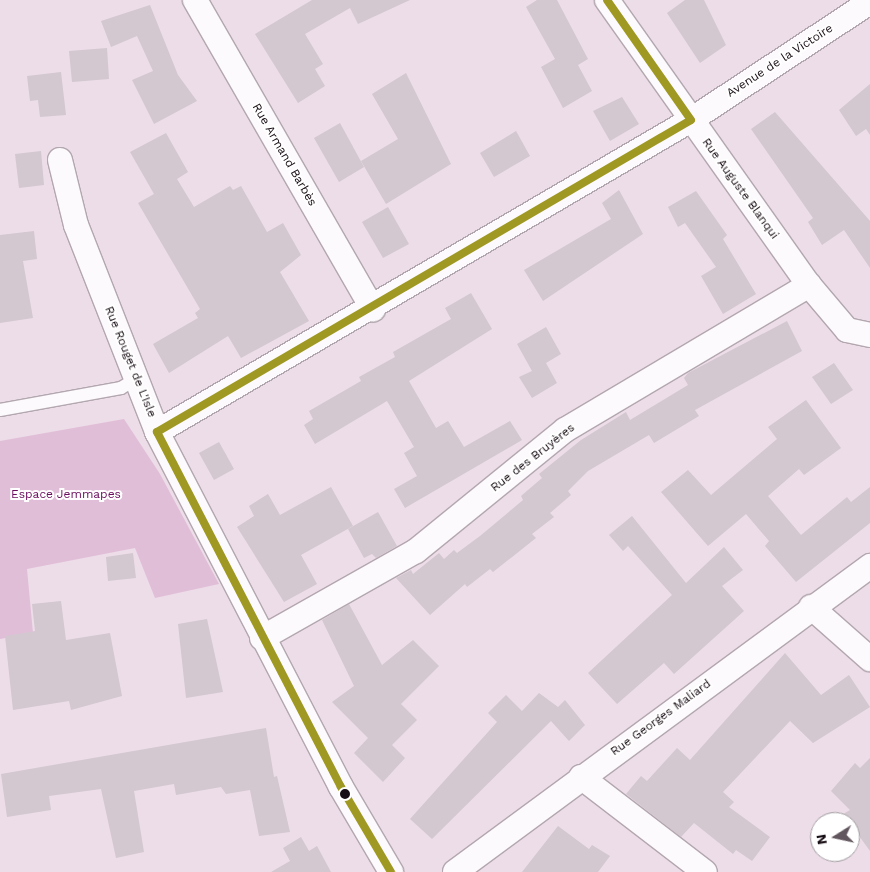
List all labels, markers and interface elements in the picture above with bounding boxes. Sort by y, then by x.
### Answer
street label: Avenue de la Victoire [724,21,836,101]
street label: Rue Armand Barbès [249,101,319,209]
street label: Rue Auguste Blanqui [698,136,782,242]
street label: Rue Rouget de L'Isle [101,304,159,420]
street label: Rue des Bruyères [488,421,578,495]
park label: Espace Jemmapes [11,488,121,502]
street label: Rue Georges Maliard [608,677,714,759]
unlabelled marker [340,789,350,799]
north arrow [810,812,860,862]
text: N [812,833,830,846]

